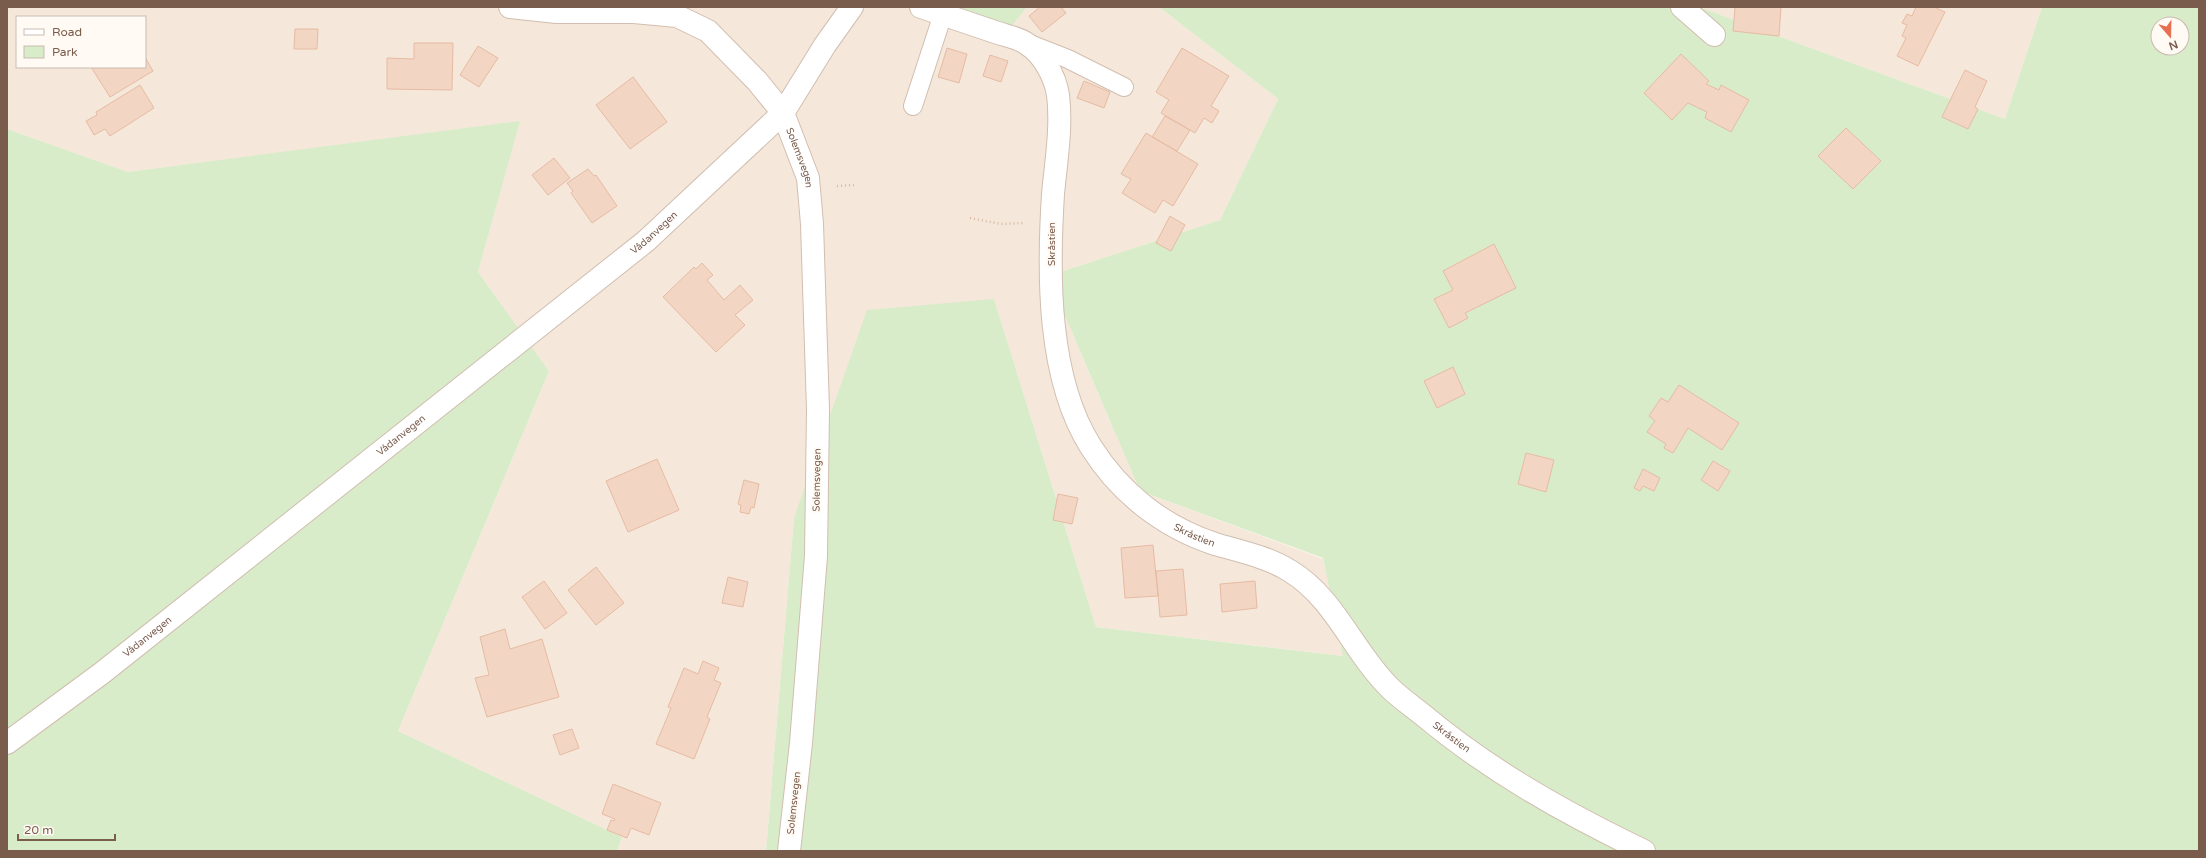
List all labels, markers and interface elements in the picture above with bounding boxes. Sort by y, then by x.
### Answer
legend [16,16,146,68]
north arrow [2150,16,2190,56]
text: Road [52,25,82,39]
text: N [2167,37,2180,53]
text: Park [52,45,78,59]
street label: Solemsvegen [783,126,815,188]
street label: Vådanvegen [628,209,680,257]
street label: Skråstien [1046,222,1058,266]
street label: Vådanvegen [374,412,428,458]
street label: Solemsvegen [810,448,824,512]
street label: Skråstien [1172,521,1216,550]
street label: Vådanvegen [121,614,174,660]
street label: Skråstien [1430,719,1472,755]
street label: Solemsvegen [785,771,803,835]
scale bar [18,816,115,842]
text: 20 m [24,823,53,837]

